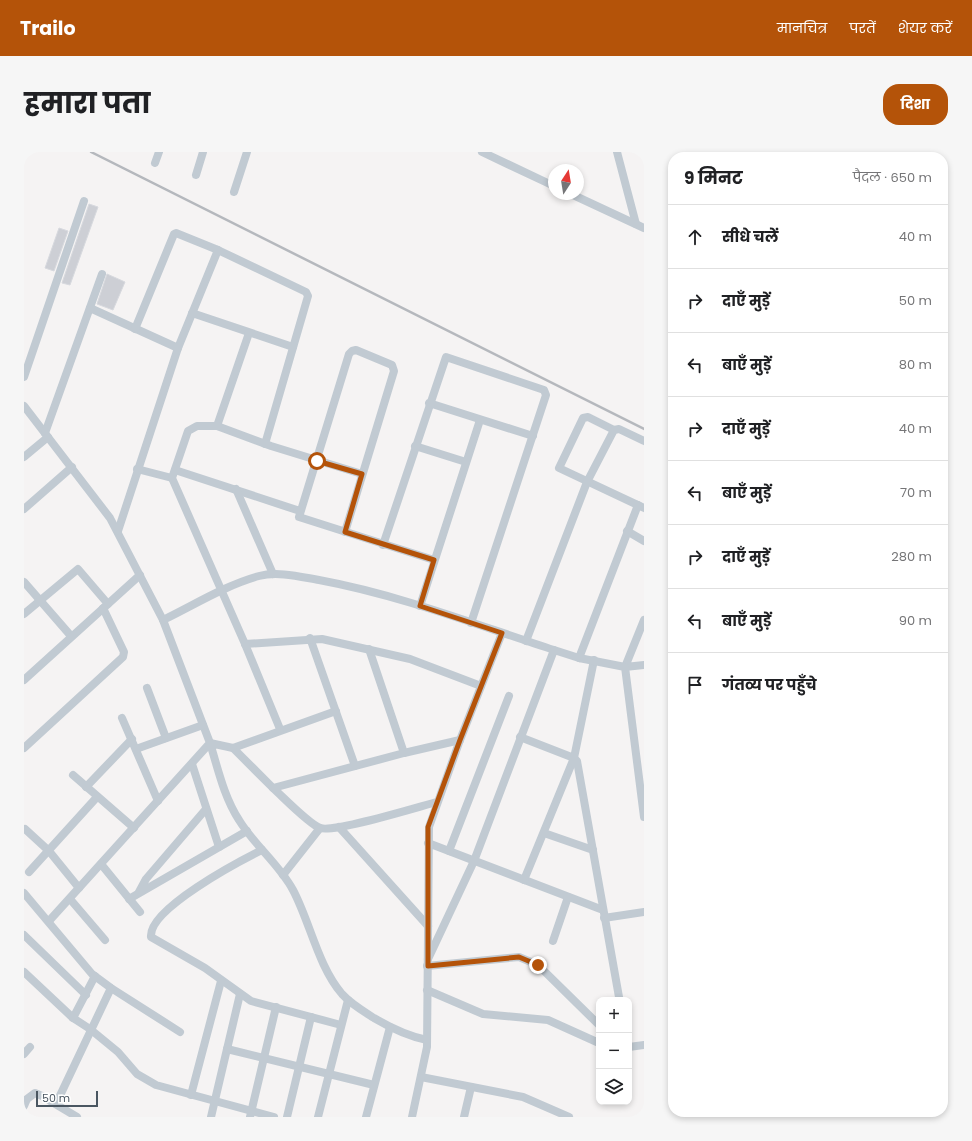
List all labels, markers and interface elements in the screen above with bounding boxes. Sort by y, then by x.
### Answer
text: Trailo [20,15,76,42]
text: मानचित्र [777,18,827,38]
text: परतें [849,18,876,38]
text: शेयर करें [898,18,952,38]
text: हमारा पता [24,84,150,123]
button: दिशा [883,84,948,125]
north arrow [548,164,584,200]
text: 9 मिनट [684,166,743,190]
text: पैदल · 650 m [853,168,932,187]
icon: ahead [684,226,706,248]
text: सीधे चलें [722,226,778,247]
text: 40 m [899,227,932,246]
icon: right [684,290,706,312]
text: दाएँ मुड़ें [722,290,770,311]
text: 50 m [899,291,932,310]
icon: left [684,354,706,376]
text: बाएँ मुड़ें [722,354,771,375]
text: 80 m [899,355,932,374]
icon: right [684,418,706,440]
text: दाएँ मुड़ें [722,418,770,439]
text: 40 m [899,419,932,438]
route start [308,452,326,470]
icon: left [684,482,706,504]
text: बाएँ मुड़ें [722,482,771,503]
text: 70 m [900,483,932,502]
icon: right [684,546,706,568]
text: दाएँ मुड़ें [722,546,770,567]
text: 280 m [891,547,932,566]
icon: left [684,610,706,632]
text: बाएँ मुड़ें [722,610,771,631]
text: 90 m [899,611,932,630]
icon: arrive [684,674,706,696]
text: गंतव्य पर पहुँचे [722,674,817,695]
route end [529,956,547,974]
map controls [596,997,632,1105]
button: + [596,997,632,1033]
button: − [596,1033,632,1069]
button: layers [596,1069,632,1105]
scale bar [36,1089,98,1108]
text: 50 m [42,1090,70,1106]

